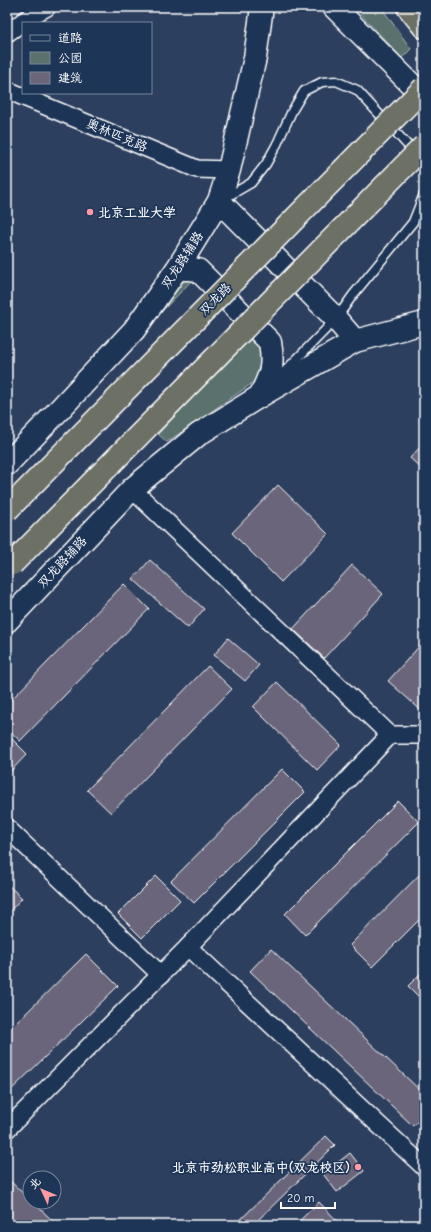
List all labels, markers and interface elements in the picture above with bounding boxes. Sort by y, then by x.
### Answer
legend [22,22,152,94]
text: 道路 [58,31,82,45]
text: 公园 [58,51,82,65]
text: 建筑 [58,71,82,85]
street label: 奥林匹克路 [84,115,150,155]
place label: 北京工业大学 [98,205,176,220]
marker: 北京工业大学 [85,207,95,217]
street label: 双龙路辅路 [158,229,206,291]
street label: 双龙路 [196,280,234,318]
street label: 双龙路辅路 [34,533,90,591]
place label: 北京市劲松职业高中(双龙校区) [172,1160,350,1175]
marker: 北京市劲松职业高中(双龙校区) [353,1162,363,1172]
north arrow [22,1170,62,1210]
text: 北 [27,1175,44,1192]
scale bar [281,1184,335,1210]
text: 20 m [287,1191,315,1205]

